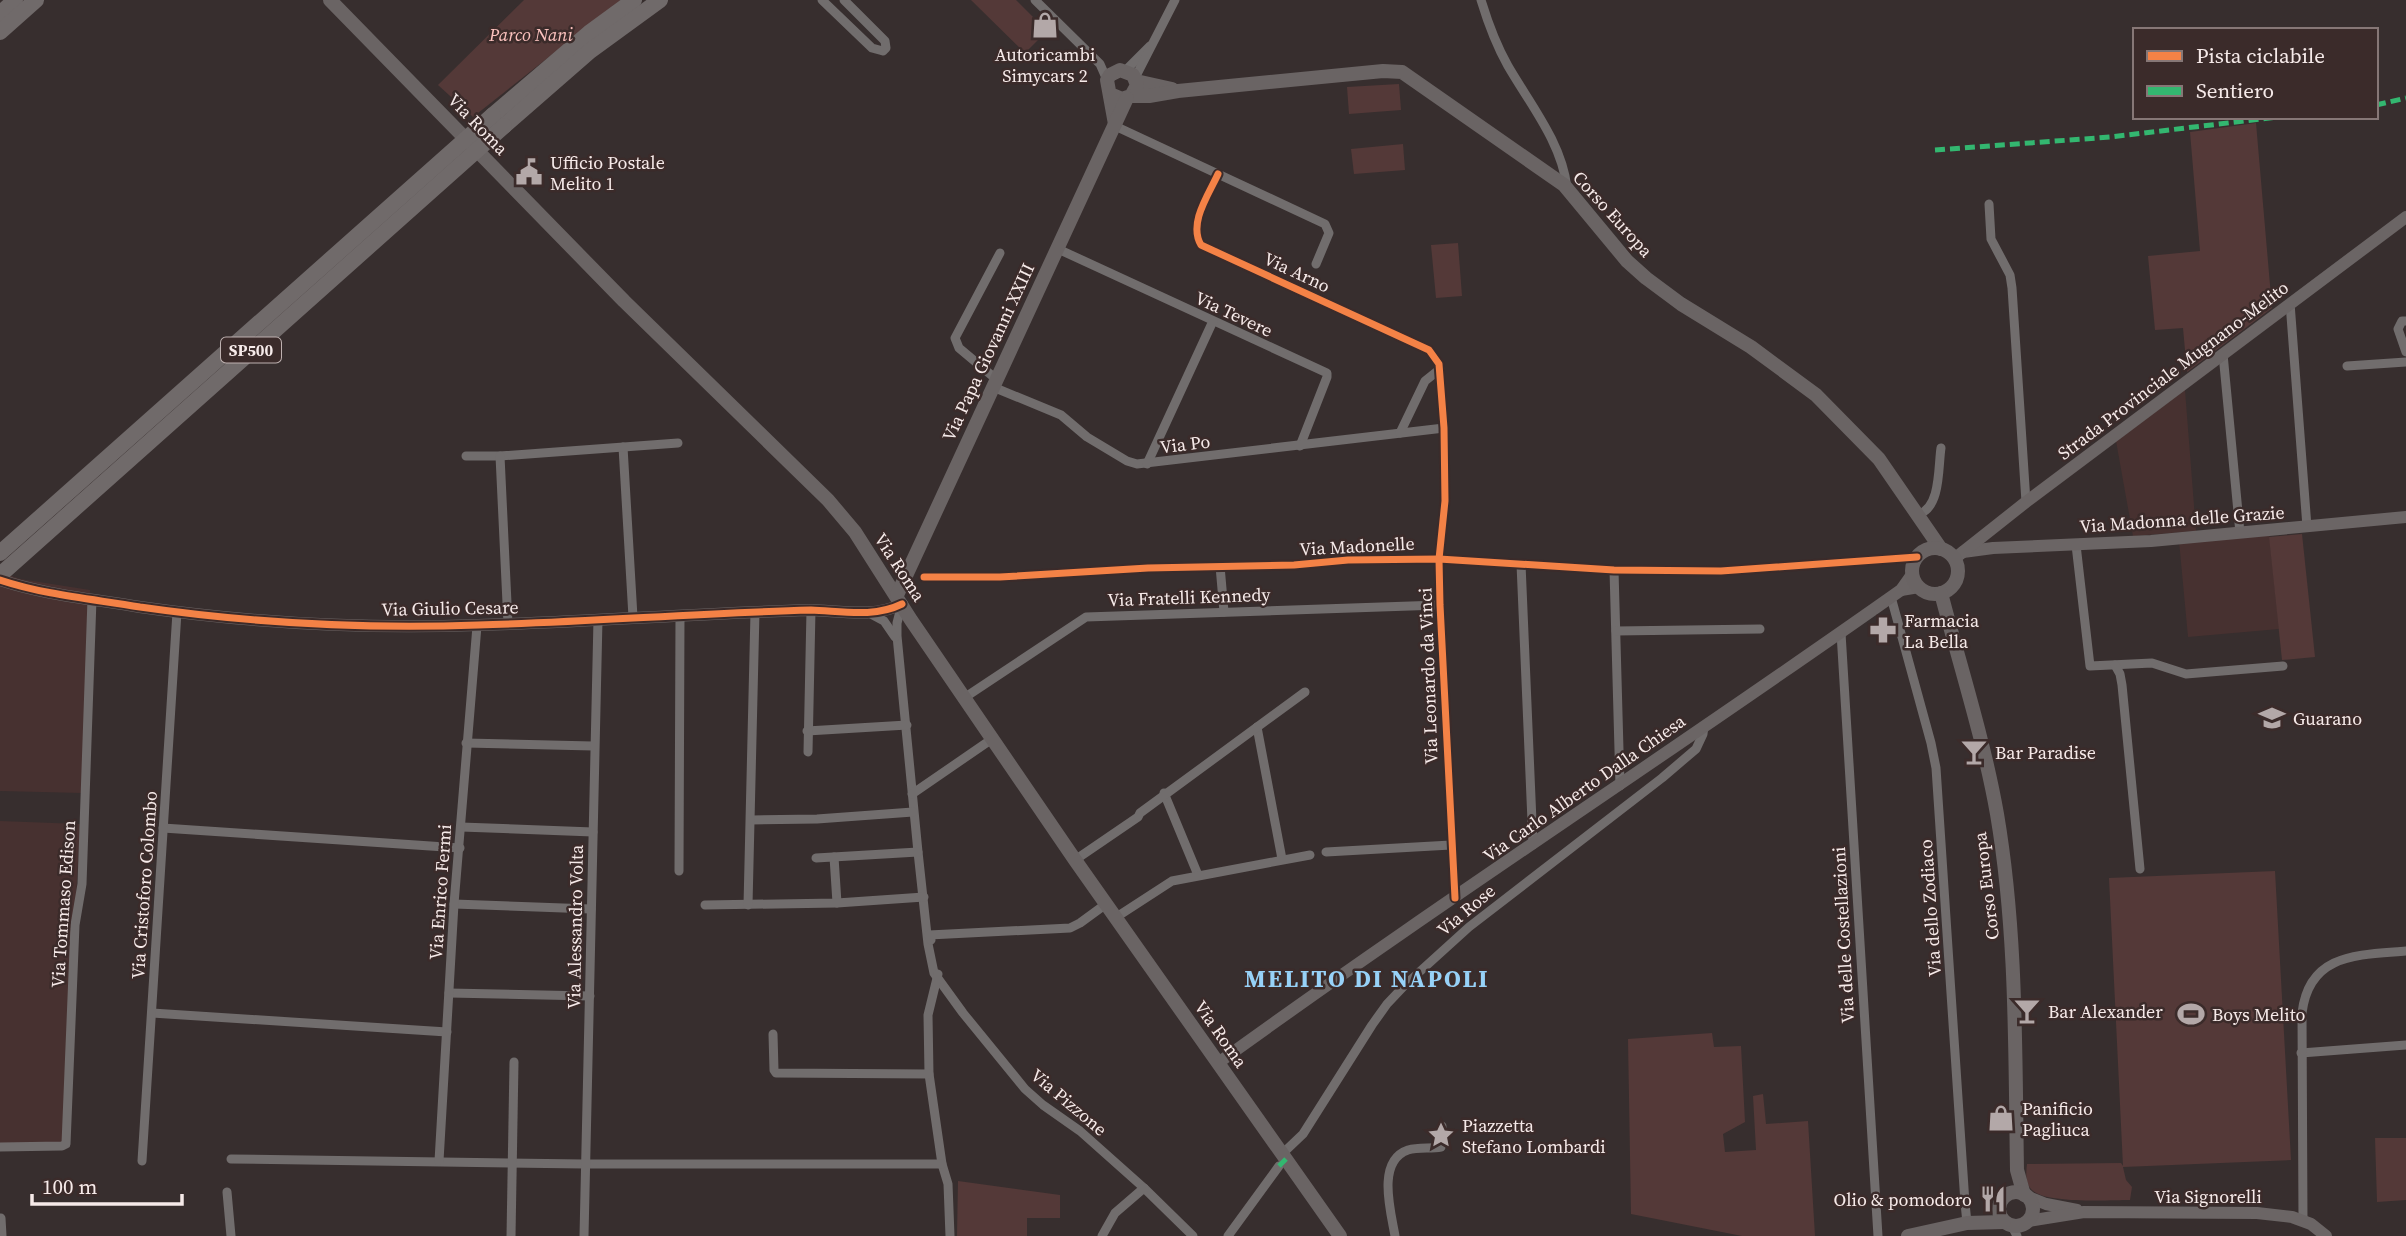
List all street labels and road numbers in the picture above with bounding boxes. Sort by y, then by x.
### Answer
street label: Via Roma [442,88,514,161]
street label: Corso Europa [1567,165,1659,263]
street label: Via Arno [1260,246,1334,298]
street label: Via Papa Giovanni XXIII [936,259,1040,445]
street label: Strada Provinciale Mugnano-Melito [2052,275,2294,465]
street label: Via Tevere [1191,285,1277,343]
road number: SP500 [221,338,281,362]
street label: Via Po [1158,429,1212,459]
street label: Via Madonna delle Grazie [2079,499,2285,539]
street label: Via Roma [869,528,932,607]
street label: Via Madonelle [1299,531,1415,561]
street label: Via Fratelli Kennedy [1107,582,1272,612]
street label: Via Leonardo da Vinci [1412,587,1444,765]
street label: Via Giulio Cesare [381,594,519,622]
street label: Via Carlo Alberto Dalla Chiesa [1478,708,1691,868]
street label: Via Cristoforo Colombo [125,790,163,980]
street label: Via Tommaso Edison [45,819,81,989]
street label: Via Enrico Fermi [423,823,457,961]
street label: Corso Europa [1967,830,2005,941]
street label: Via dello Zodiaco [1913,838,1947,977]
street label: Via Alessandro Volta [561,844,589,1009]
street label: Via delle Costellazioni [1826,846,1860,1024]
street label: Via Rose [1432,878,1500,942]
street label: Via Roma [1189,995,1254,1073]
street label: Via Pizzone [1025,1063,1113,1141]
street label: Via Signorelli [2154,1184,2262,1209]

